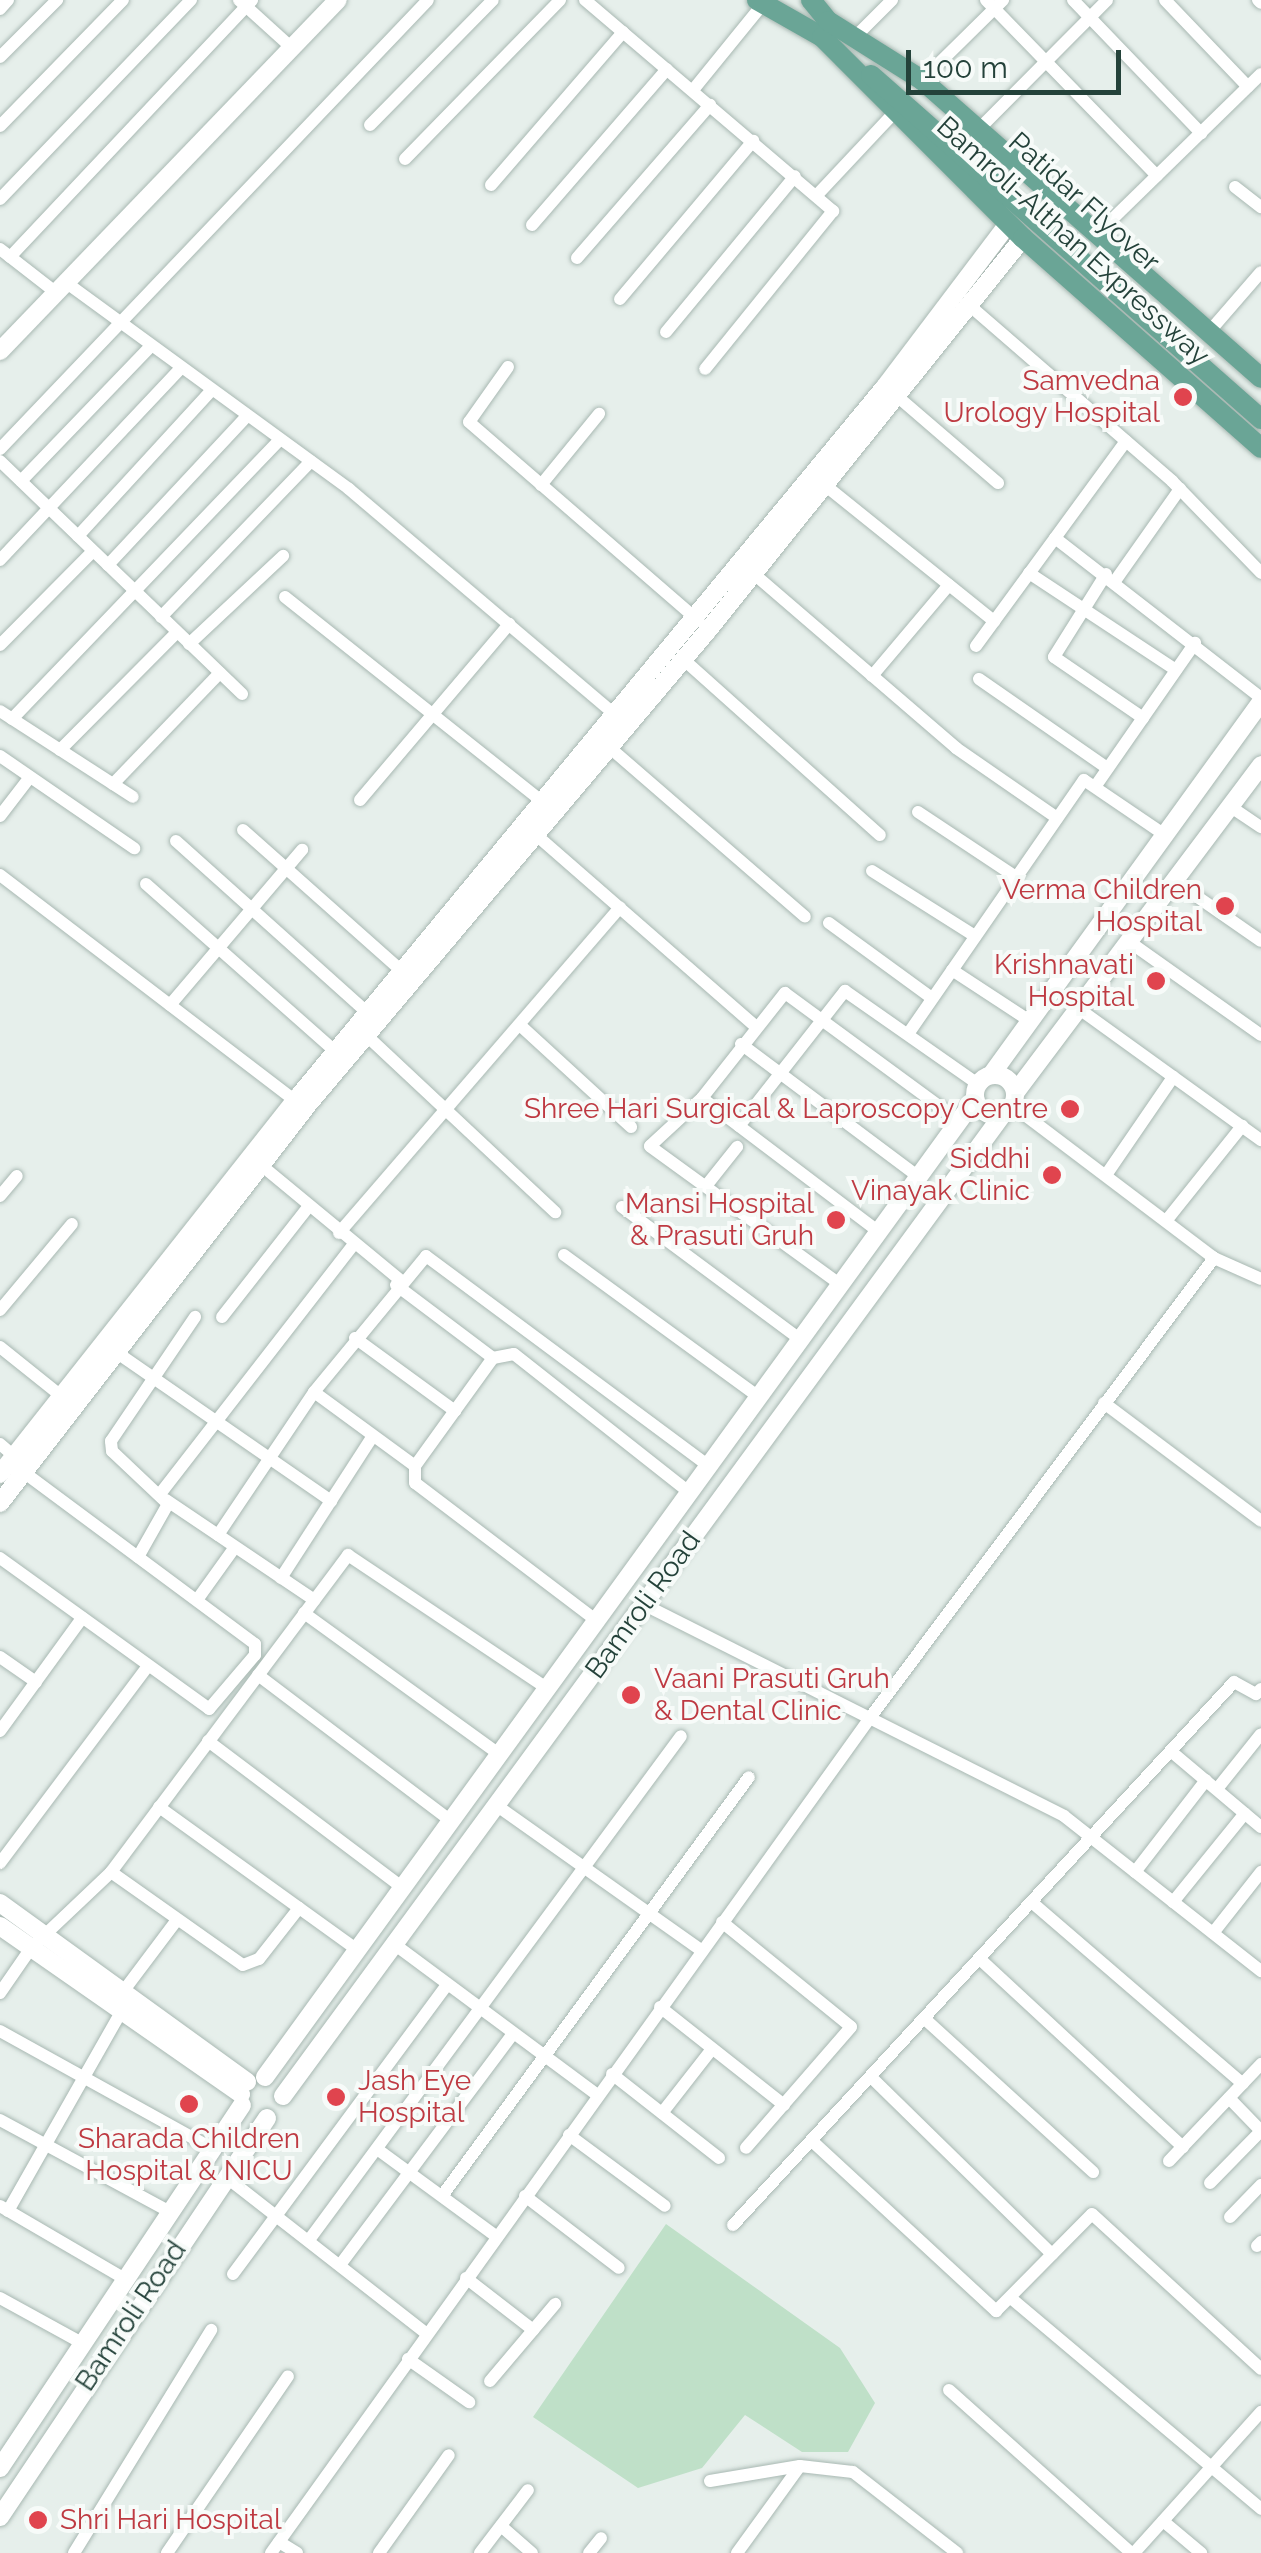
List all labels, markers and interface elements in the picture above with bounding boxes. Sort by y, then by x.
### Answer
scale bar [911,30,1126,92]
text: 100 m [923,50,1008,85]
street label: Bamroli-Althan Expressway [930,110,1216,372]
street label: Patidar Flyover [1001,125,1167,279]
place label: Samvedna Urology Hospital [943,364,1160,430]
marker: Samvedna Urology Hospital [1170,384,1196,410]
place label: Verma Children Hospital [1002,873,1202,939]
marker: Verma Children Hospital [1212,893,1238,919]
place label: Krishnavati Hospital [994,948,1134,1014]
marker: Krishnavati Hospital [1143,968,1169,994]
place label: Shree Hari Surgical & Laproscopy Centre [522,1092,1048,1126]
marker: Shree Hari Surgical & Laproscopy Centre [1057,1096,1083,1122]
place label: Siddhi Vinayak Clinic [851,1142,1030,1208]
marker: Siddhi Vinayak Clinic [1039,1162,1065,1188]
place label: Mansi Hospital & Prasuti Gruh [625,1187,814,1253]
marker: Mansi Hospital & Prasuti Gruh [823,1207,849,1233]
street label: Bamroli Road [578,1525,708,1685]
place label: Vaani Prasuti Gruh & Dental Clinic [654,1662,890,1728]
marker: Vaani Prasuti Gruh & Dental Clinic [618,1682,644,1708]
place label: Jash Eye Hospital [358,2064,471,2130]
marker: Jash Eye Hospital [323,2084,349,2110]
marker: Sharada Children Hospital & NICU [176,2091,202,2117]
place label: Sharada Children Hospital & NICU [78,2122,300,2188]
street label: Bamroli Road [69,2235,193,2397]
place label: Shri Hari Hospital [60,2503,281,2537]
marker: Shri Hari Hospital [25,2507,51,2533]

